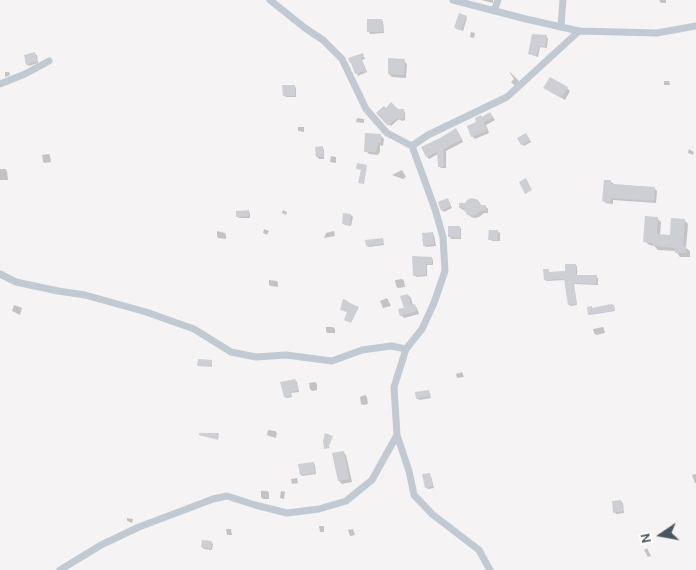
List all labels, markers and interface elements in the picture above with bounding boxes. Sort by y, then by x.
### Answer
north arrow [636,510,686,560]
text: N [636,532,655,545]

